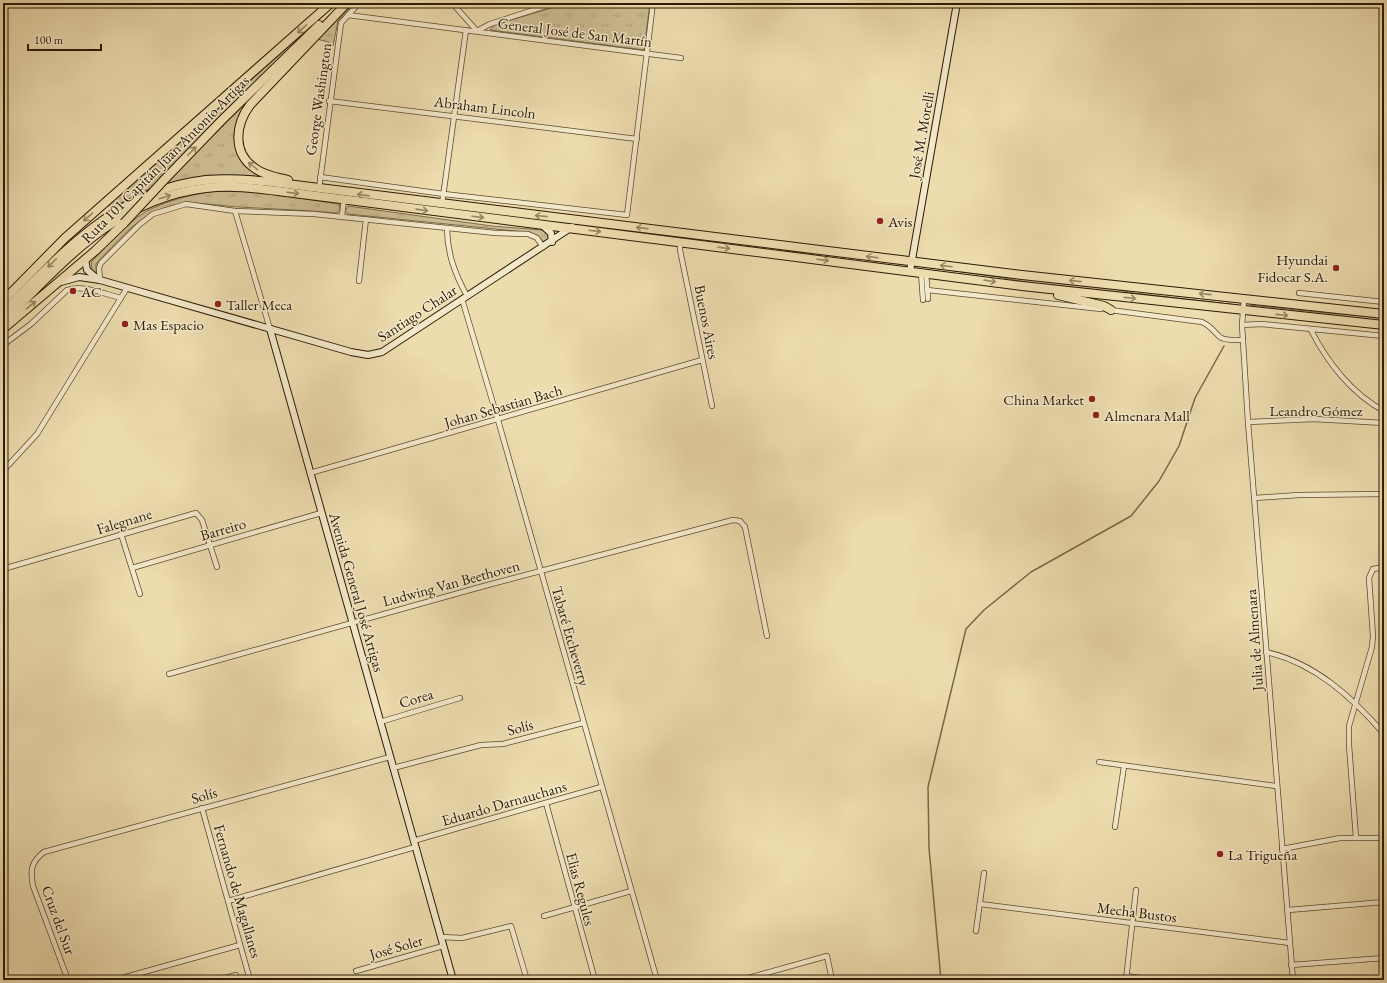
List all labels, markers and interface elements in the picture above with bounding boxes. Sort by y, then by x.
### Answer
street label: General José de San Martín [497,13,653,51]
one-way arrow [297,25,307,34]
scale bar [28,26,101,52]
text: 100 m [34,32,64,48]
street label: George Washington [301,41,335,156]
street label: Ruta 101 Capitán Juan Antonio Artigas [77,71,253,247]
street label: José M. Morelli [904,89,938,182]
street label: Abraham Lincoln [432,91,537,123]
one-way arrow [188,146,197,156]
one-way arrow [248,162,259,171]
one-way arrow [286,189,299,196]
one-way arrow [357,191,370,199]
one-way arrow [158,193,171,200]
one-way arrow [415,206,428,213]
one-way arrow [83,212,94,221]
place label: Avis [887,212,913,231]
one-way arrow [471,213,484,221]
one-way arrow [535,213,548,220]
marker: Avis [875,216,885,226]
one-way arrow [636,224,649,232]
one-way arrow [588,228,601,235]
one-way arrow [717,244,730,251]
place label: Hyundai Fidocar S.A. [1257,250,1328,286]
one-way arrow [866,253,879,260]
one-way arrow [816,256,829,264]
one-way arrow [47,258,57,268]
one-way arrow [940,262,953,270]
marker: Hyundai Fidocar S.A. [1331,263,1341,273]
one-way arrow [983,277,996,285]
one-way arrow [1069,277,1082,285]
street label: Santiago Chalar [374,280,460,346]
place label: AC [80,282,102,301]
street label: Buenos Aires [690,283,724,361]
marker: AC [68,286,78,296]
one-way arrow [1199,291,1212,298]
place label: Taller Meca [226,295,292,314]
one-way arrow [1123,295,1136,302]
marker: Taller Meca [213,299,223,309]
one-way arrow [26,301,36,310]
one-way arrow [1275,311,1288,318]
place label: Mas Espacio [133,315,204,334]
marker: Mas Espacio [120,319,130,329]
street label: Johan Sebastian Bach [440,380,564,432]
place label: China Market [1003,390,1084,409]
marker: China Market [1087,394,1097,404]
street label: Leandro Gómez [1269,401,1363,420]
place label: Almenara Mall [1103,406,1190,425]
marker: Almenara Mall [1091,410,1101,420]
street label: Falegnane [94,504,154,538]
street label: Avenida General José Artigas [325,509,389,674]
street label: Barreiro [198,513,248,545]
street label: Ludwing Van Beethoven [380,556,522,610]
street label: Tabaré Etcheverry [548,584,594,688]
street label: Julia de Almenara [1241,588,1267,694]
street label: Corea [397,684,435,712]
street label: Solís [505,714,535,740]
street label: Eduardo Darnauchans [439,776,569,830]
street label: Solís [189,782,219,808]
street label: Fernando de Magallanes [210,822,266,960]
place label: La Trigueña [1228,845,1297,864]
marker: La Trigueña [1215,849,1225,859]
street label: Elias Regules [562,850,600,928]
street label: Cruz del Sur [38,883,80,957]
street label: Mecha Bustos [1096,898,1178,926]
street label: José Soler [365,930,425,964]

